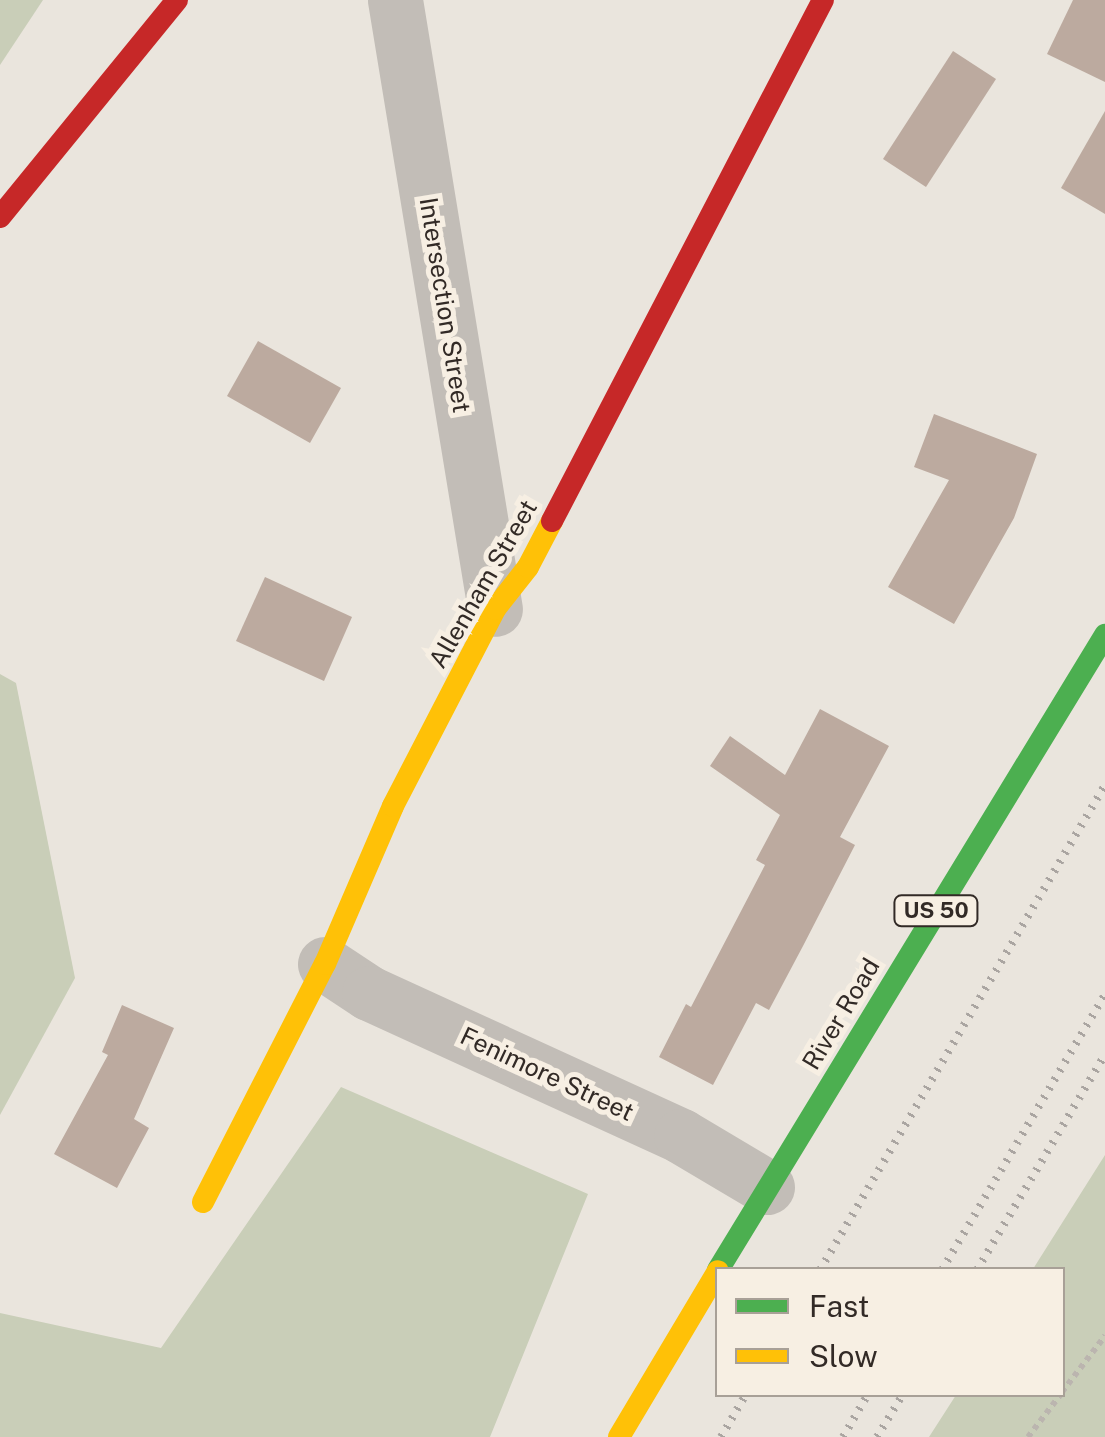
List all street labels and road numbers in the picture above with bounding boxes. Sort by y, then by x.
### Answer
street label: Intersection Street [413,195,477,415]
street label: Allenham Street [423,494,543,674]
road number: US 50 [891,894,981,928]
street label: River Road [796,953,886,1075]
street label: Fenimore Street [455,1021,639,1127]

